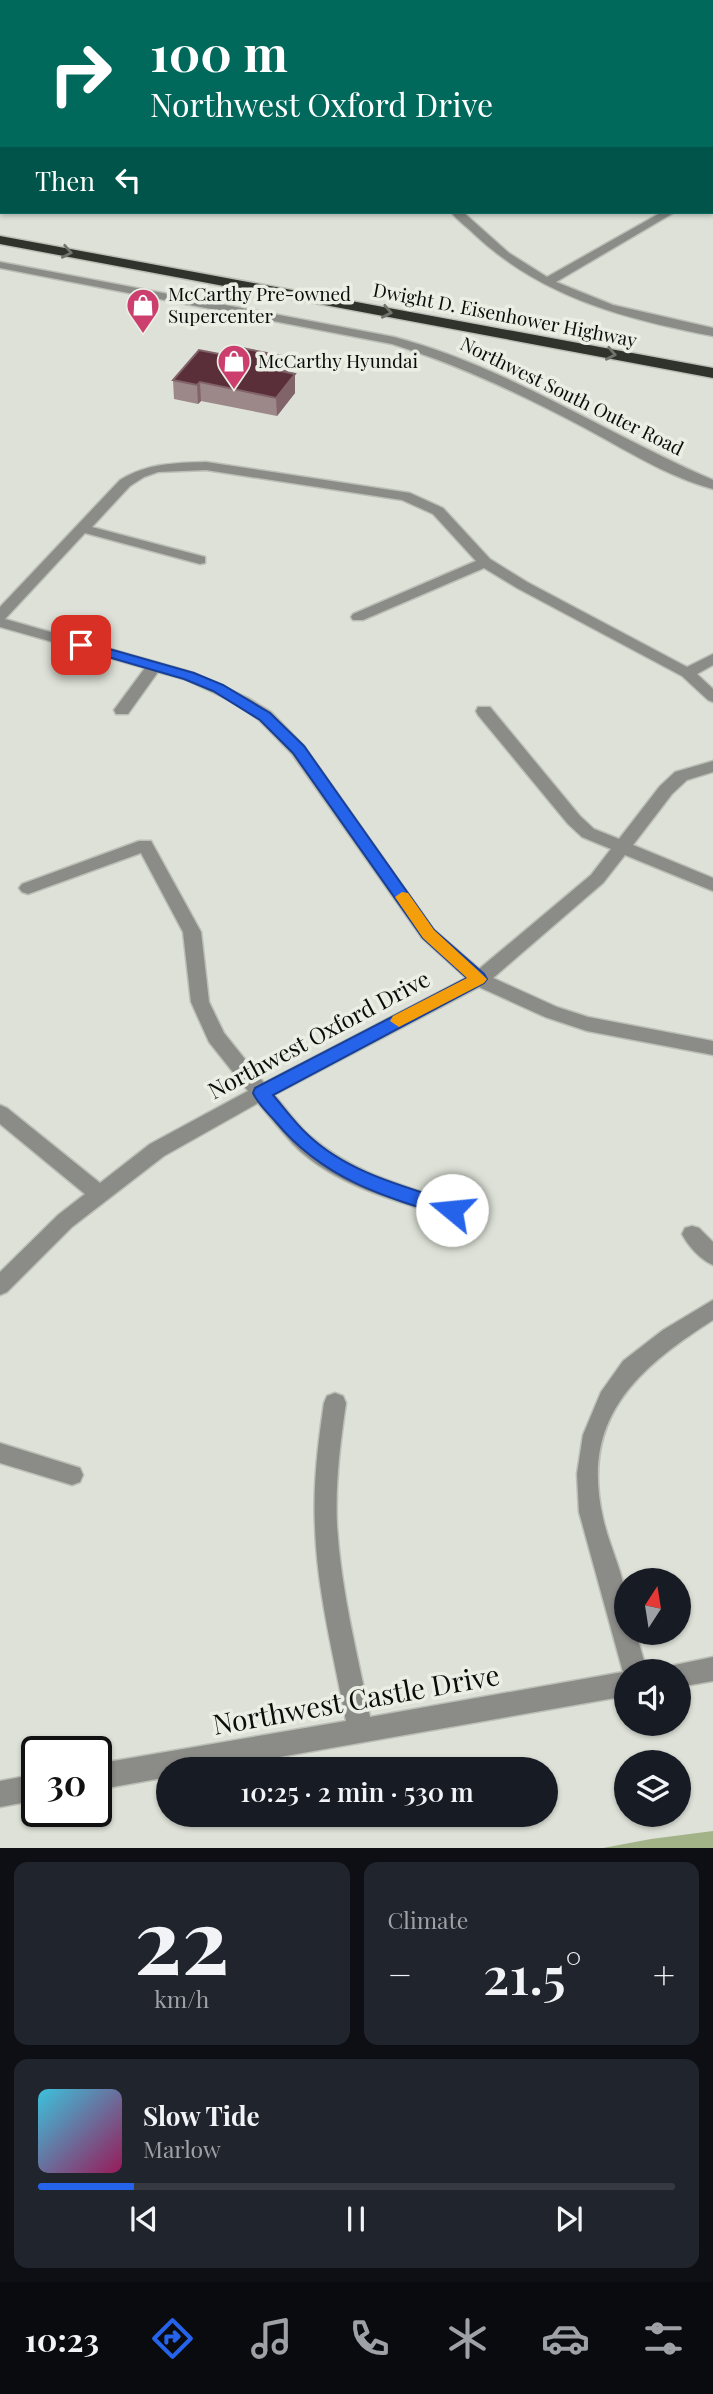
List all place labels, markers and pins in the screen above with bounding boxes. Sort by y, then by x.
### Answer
place label: McCarthy Pre-owned Supercenter [168,280,351,328]
shop icon: McCarthy Pre-owned Supercenter [124,286,162,335]
shop icon: McCarthy Hyundai [215,342,253,391]
place label: McCarthy Hyundai [258,347,419,373]
pin [51,615,111,675]

